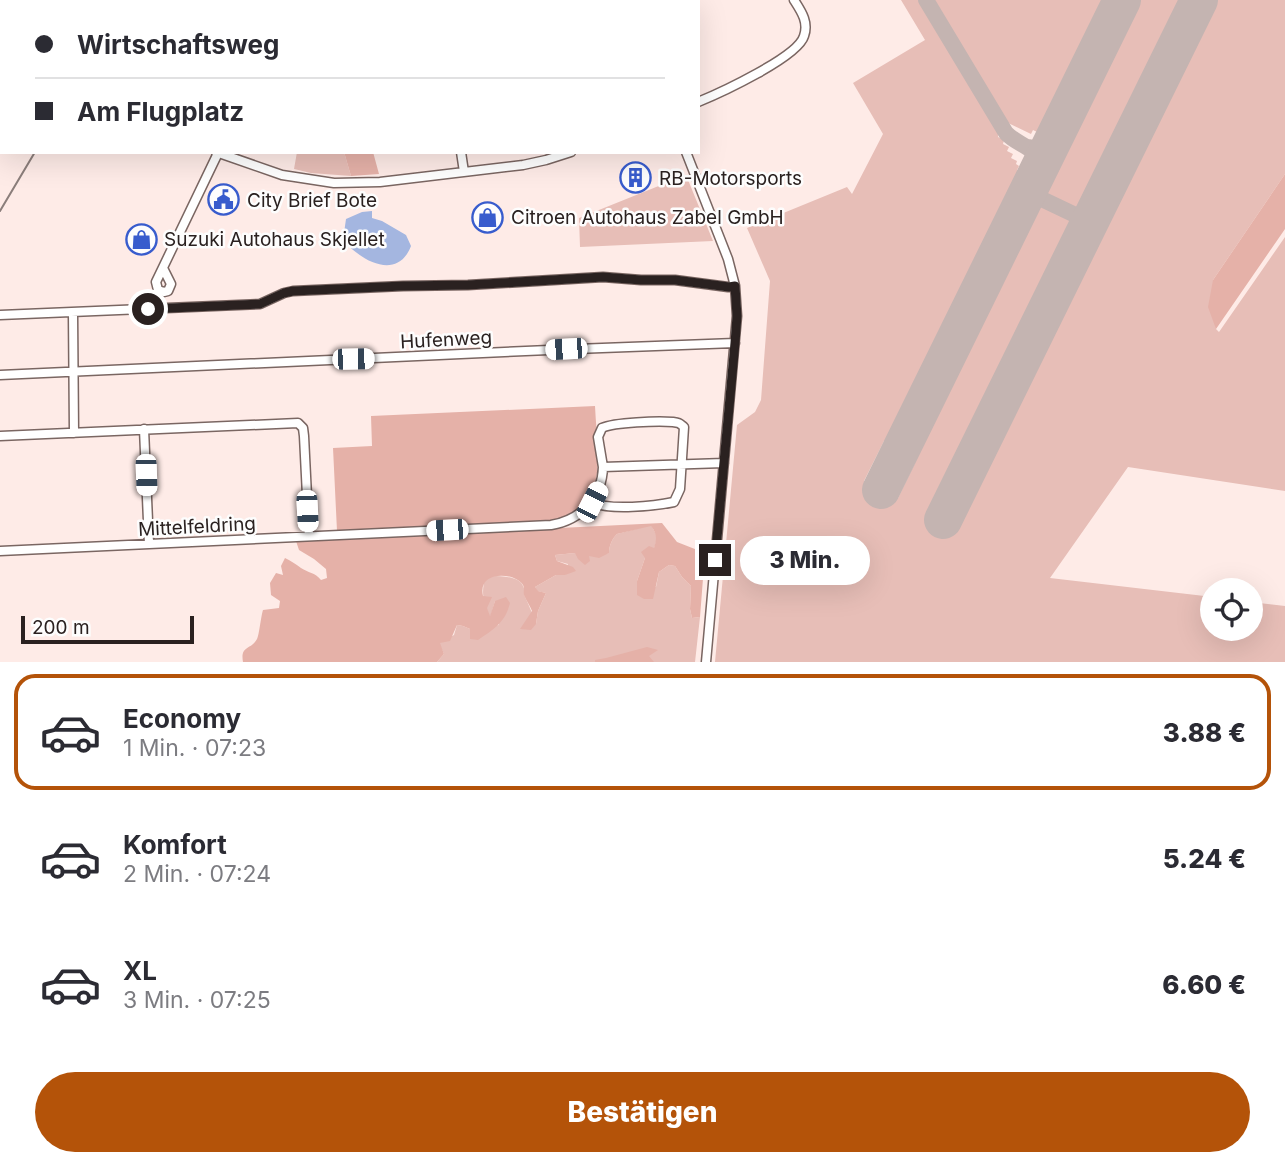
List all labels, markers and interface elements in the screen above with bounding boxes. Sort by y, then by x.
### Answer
text: Wirtschaftsweg [77,29,279,60]
text: Am Flugplatz [77,96,244,127]
building icon: RB-Motorsports [619,161,653,195]
place label: RB-Motorsports [659,167,802,190]
public building icon: City Brief Bote [207,183,241,217]
place label: City Brief Bote [247,189,377,212]
shop icon: Citroen Autohaus Zabel GmbH [471,200,505,234]
place label: Citroen Autohaus Zabel GmbH [511,206,784,229]
shop icon: Suzuki Autohaus Skjellet [124,222,158,256]
place label: Suzuki Autohaus Skjellet [164,228,385,251]
route start [132,293,164,325]
street label: Hufenweg [399,326,493,353]
car [545,337,588,361]
car [332,348,375,370]
car [135,454,158,496]
car [574,479,611,525]
car [296,489,319,533]
street label: Mittelfeldring [138,512,257,541]
car [426,518,469,542]
callout: 3 Min. [740,536,869,584]
route end [699,544,731,576]
text: 3 Min. [769,546,841,574]
map controls [1200,578,1263,641]
button: locate [1200,578,1263,641]
scale bar [21,613,194,645]
text: 200 m [32,616,90,639]
icon: car [39,701,102,764]
text: Economy [123,703,241,734]
text: 3.88 € [1163,717,1246,748]
text: 1 Min. · 07:23 [123,734,266,762]
icon: car [39,827,102,890]
text: Komfort [123,829,227,860]
text: 5.24 € [1163,843,1246,874]
text: 2 Min. · 07:24 [123,860,271,888]
icon: car [39,953,102,1016]
text: XL [123,955,157,986]
text: 6.60 € [1162,969,1246,1000]
text: 3 Min. · 07:25 [123,986,271,1014]
button: Bestätigen [35,1072,1250,1152]

